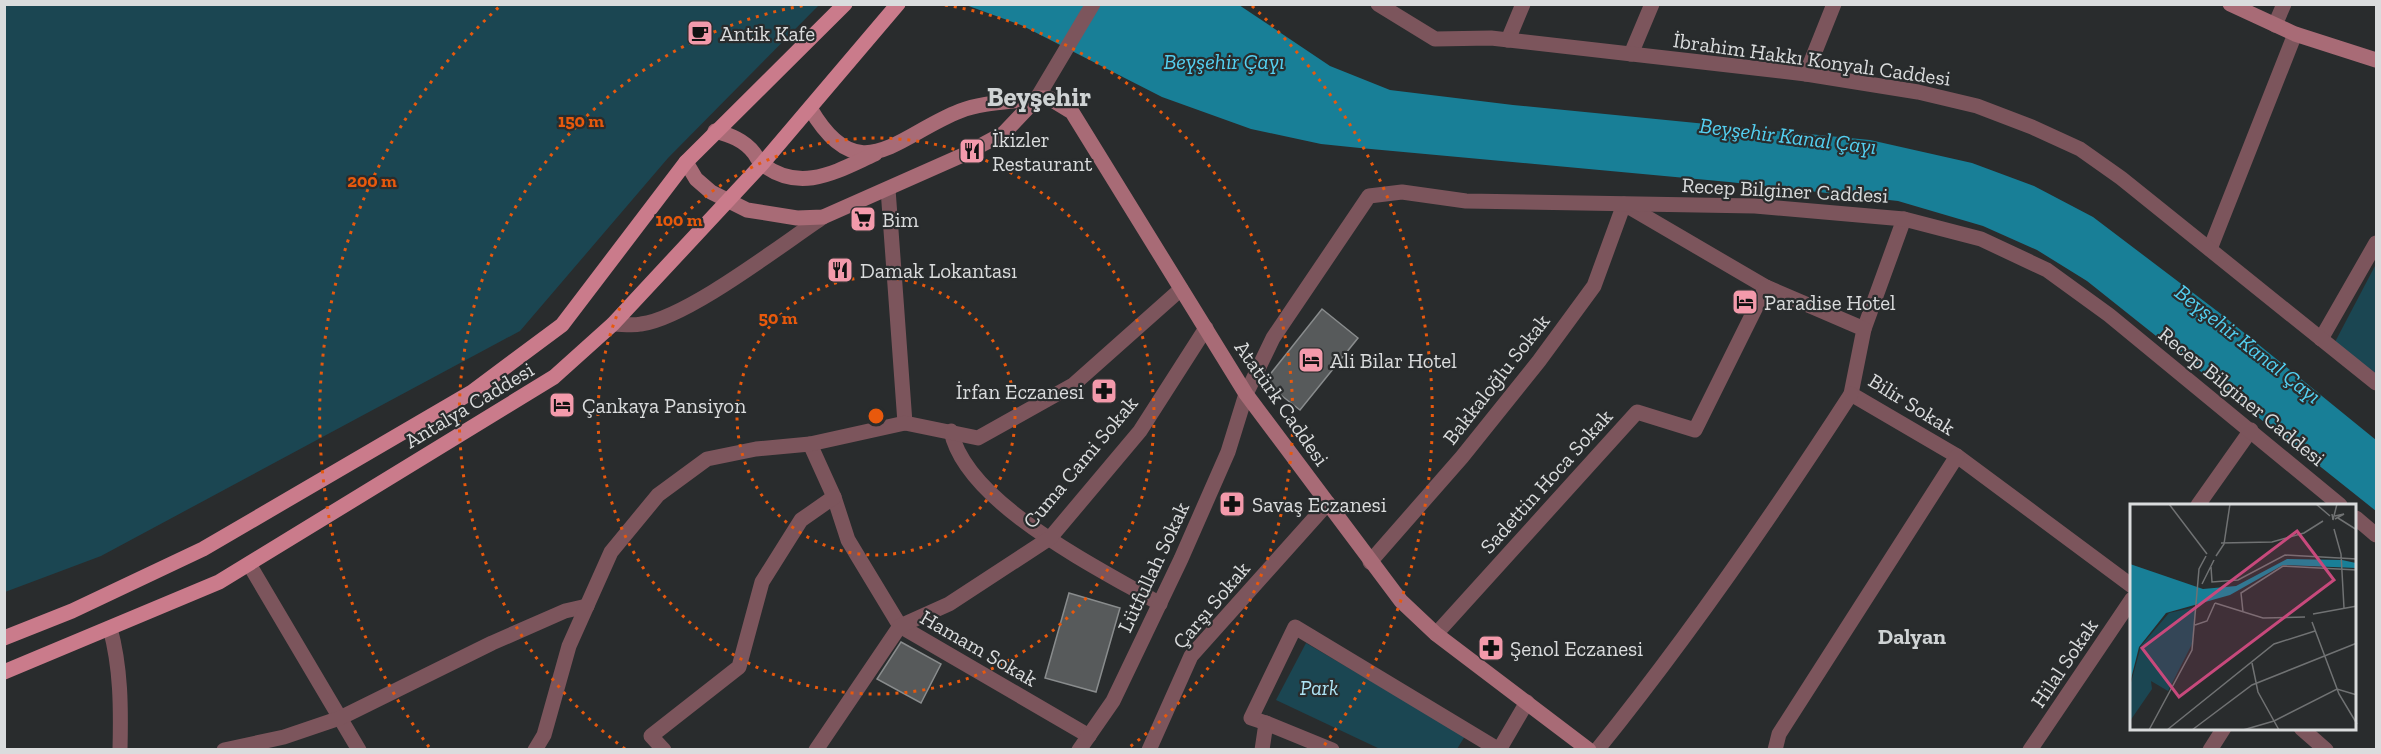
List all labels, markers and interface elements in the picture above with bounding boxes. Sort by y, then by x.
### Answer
cafe icon: Antik Kafe [685,18,715,48]
place label: Antik Kafe [720,21,815,46]
street label: İbrahim Hakkı Konyalı Caddesi [1672,27,1952,91]
water label: Beyşehir Çayı [1163,48,1285,75]
district label: Beyşehir [987,81,1091,113]
text: 150 m [558,110,604,132]
water label: Beyşehir Kanal Çayı [1698,112,1878,160]
place label: İkizler Restaurant [992,127,1092,176]
restaurant icon: İkizler Restaurant [957,136,987,166]
text: 200 m [347,170,397,192]
street label: Recep Bilginer Caddesi [1681,172,1889,208]
supermarket icon: Bim [848,204,878,234]
place label: Bim [882,207,919,232]
text: 100 m [655,209,703,231]
restaurant icon: Damak Lokantası [825,255,855,285]
place label: Damak Lokantası [860,258,1017,283]
water label: Beyşehir Kanal Çayı [2169,278,2327,410]
hotel icon: Paradise Hotel [1730,287,1760,317]
place label: Paradise Hotel [1764,290,1896,315]
text: 50 m [759,307,798,329]
street label: Bakkaloğlu Sokak [1437,309,1555,449]
street label: Recep Bilginer Caddesi [2154,321,2330,471]
street label: Atatürk Caddesi [1230,336,1334,470]
hotel icon: Ali Bilar Hotel [1296,345,1326,375]
place label: Ali Bilar Hotel [1330,348,1457,373]
street label: Antalya Caddesi [400,357,538,453]
street label: Bilir Sokak [1864,368,1960,440]
pharmacy icon: İrfan Eczanesi [1089,376,1119,406]
place label: İrfan Eczanesi [956,379,1084,404]
hotel icon: Çankaya Pansiyon [547,390,577,420]
street label: Cuma Cami Sokak [1017,391,1143,533]
place label: Çankaya Pansiyon [582,393,746,418]
street label: Sadettin Hoca Sokak [1475,404,1617,558]
centre of rings [866,406,886,426]
pharmacy icon: Savaş Eczanesi [1217,489,1247,519]
place label: Savaş Eczanesi [1252,492,1387,517]
street label: Lütfullah Sokak [1112,498,1194,636]
inset map [2130,504,2357,730]
street label: Çarşı Sokak [1167,556,1255,654]
street label: Hamam Sokak [916,604,1042,692]
street label: Hilal Sokak [2025,614,2103,712]
district label: Dalyan [1878,623,1946,650]
pharmacy icon: Şenol Eczanesi [1476,633,1506,663]
place label: Şenol Eczanesi [1510,636,1643,661]
park label: Park [1300,675,1338,700]

